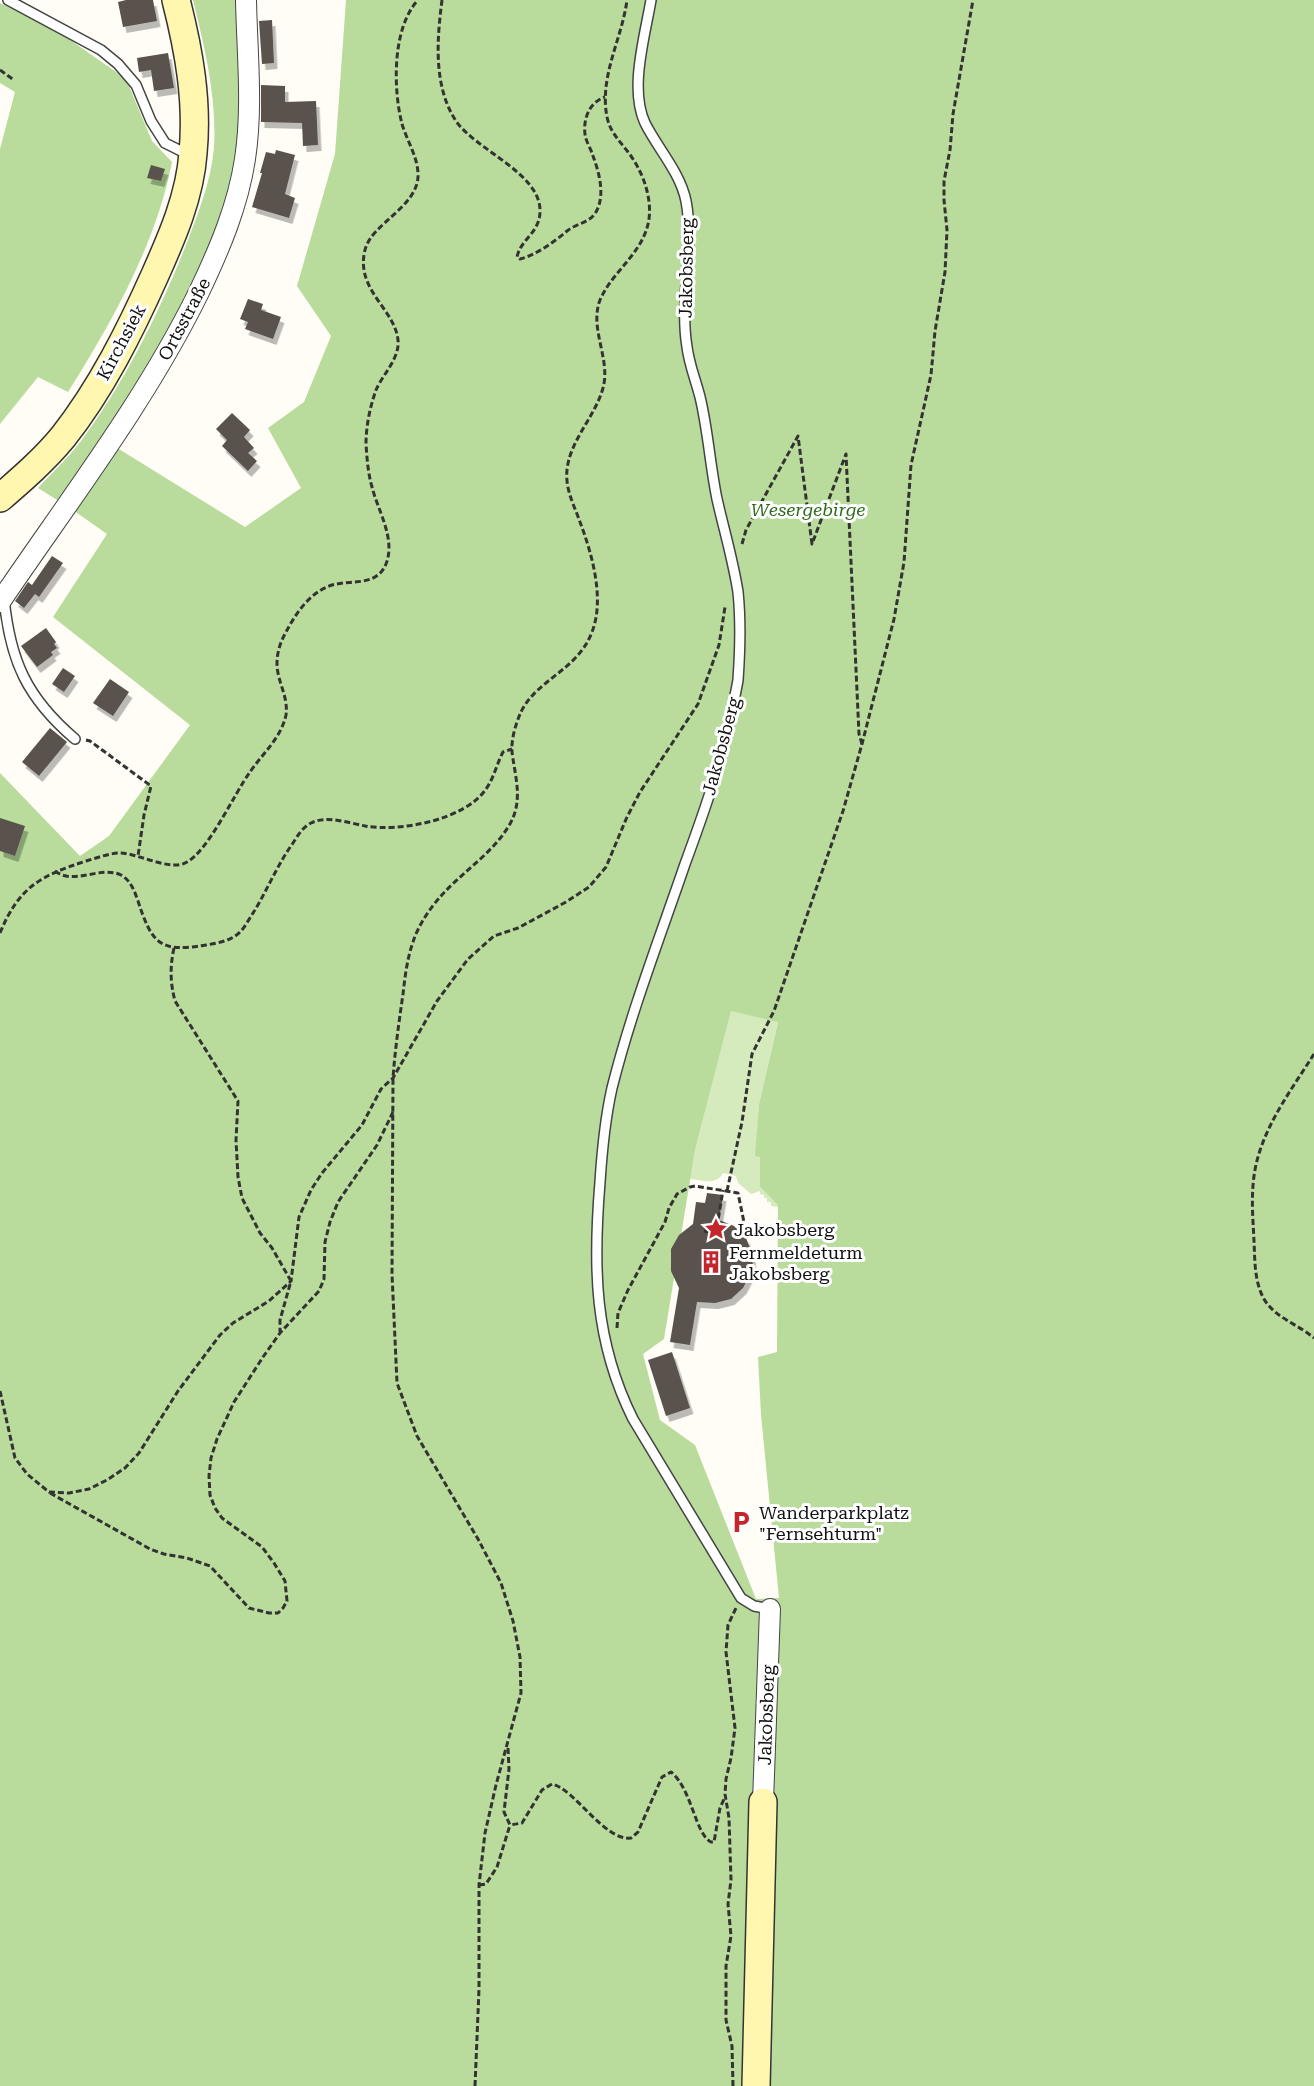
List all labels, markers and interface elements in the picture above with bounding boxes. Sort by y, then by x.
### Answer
street label: Jakobsberg [675,217,697,318]
street label: Ortsstraße [153,274,215,364]
street label: Kirchsiek [92,300,150,384]
park label: Wesergebirge [751,499,865,520]
street label: Jakobsberg [698,694,744,797]
place icon: Jakobsberg [703,1216,729,1242]
place label: Jakobsberg [734,1219,835,1240]
place label: Fernmeldeturm Jakobsberg [729,1242,863,1284]
building icon: Fernmeldeturm Jakobsberg [698,1249,724,1275]
place label: Wanderparkplatz "Fernsehturm" [759,1502,909,1544]
parking icon: Wanderparkplatz "Fernsehturm" [728,1509,754,1535]
street label: Jakobsberg [754,1664,778,1766]

